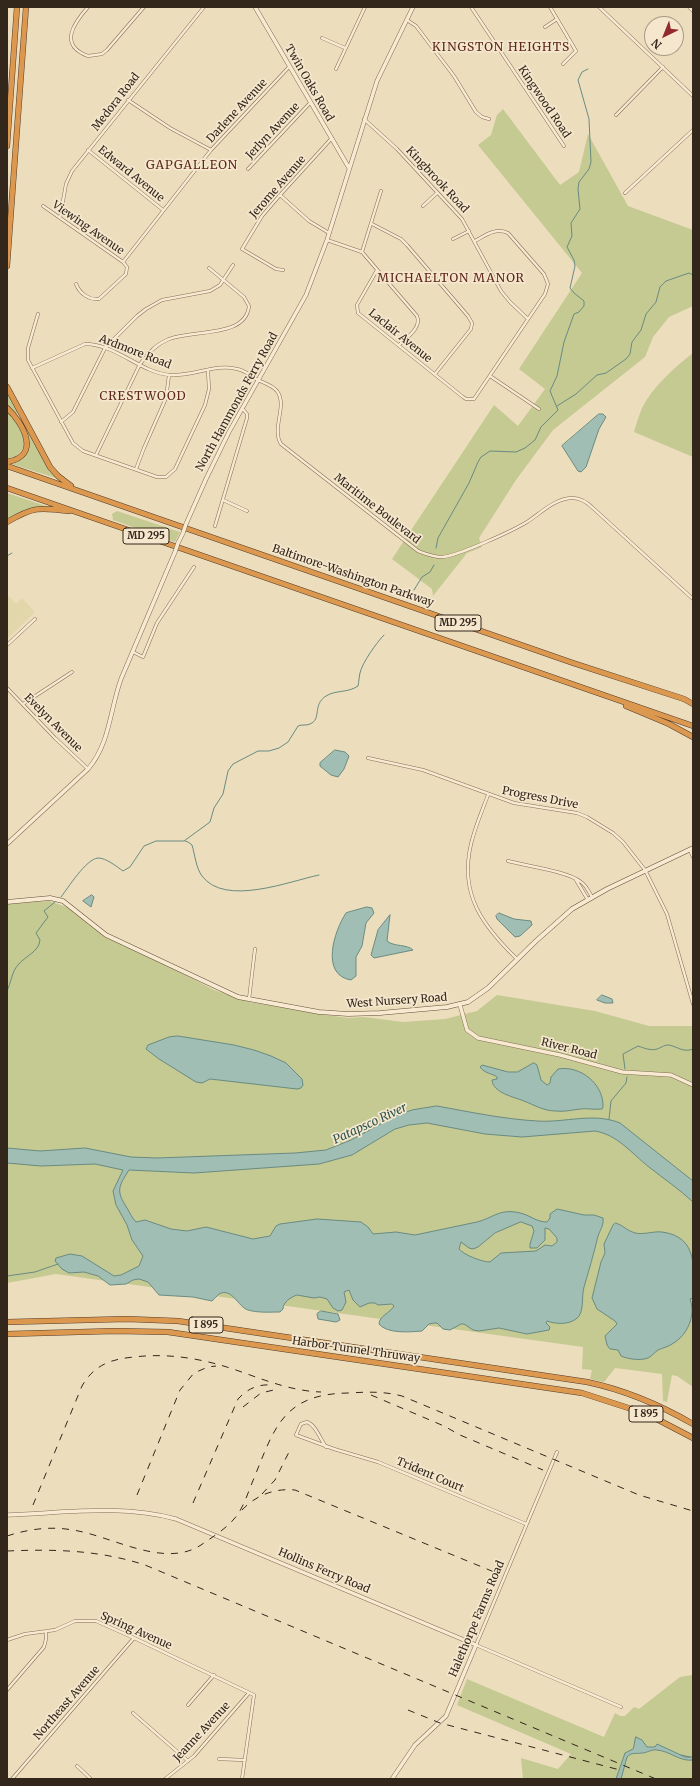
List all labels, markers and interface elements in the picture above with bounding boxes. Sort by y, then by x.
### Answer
north arrow [644,16,684,56]
text: N [649,36,664,52]
district label: KINGSTON HEIGHTS [432,41,570,55]
street label: Twin Oaks Road [282,42,336,124]
street label: Kingwood Road [515,63,573,141]
street label: Medora Road [89,70,143,134]
street label: Darlene Avenue [204,76,270,146]
street label: Jerlyn Avenue [244,100,302,162]
street label: Edward Avenue [95,143,167,205]
street label: Kingbrook Road [403,144,471,216]
street label: Jerome Avenue [247,153,309,221]
district label: GAPGALLEON [146,159,238,173]
street label: Viewing Avenue [50,198,126,258]
district label: MICHAELTON MANOR [377,272,525,286]
street label: Laclair Avenue [366,306,434,366]
street label: North Hammonds Ferry Road [193,330,281,474]
street label: Ardmore Road [97,332,173,372]
district label: CRESTWOOD [99,390,187,404]
street label: Maritime Boulevard [331,471,423,547]
road number: MD 295 [123,528,169,544]
street label: Baltimore-Washington Parkway [270,542,436,610]
road number: MD 295 [435,615,481,631]
street label: Evelyn Avenue [21,691,85,755]
street label: Progress Drive [501,784,579,812]
street label: West Nursery Road [346,991,448,1011]
street label: River Road [540,1036,598,1062]
water label: Patapsco River [331,1101,409,1147]
road number: I 895 [189,1317,223,1333]
street label: Harbor Tunnel Thruway [291,1334,421,1366]
road number: I 895 [629,1406,663,1422]
street label: Trident Court [394,1455,466,1495]
street label: Hollins Ferry Road [276,1546,372,1596]
street label: Halethorpe Farms Road [447,1559,507,1679]
street label: Spring Avenue [98,1609,174,1653]
street label: Northeast Avenue [31,1663,103,1743]
street label: Jeanne Avenue [171,1699,233,1765]

